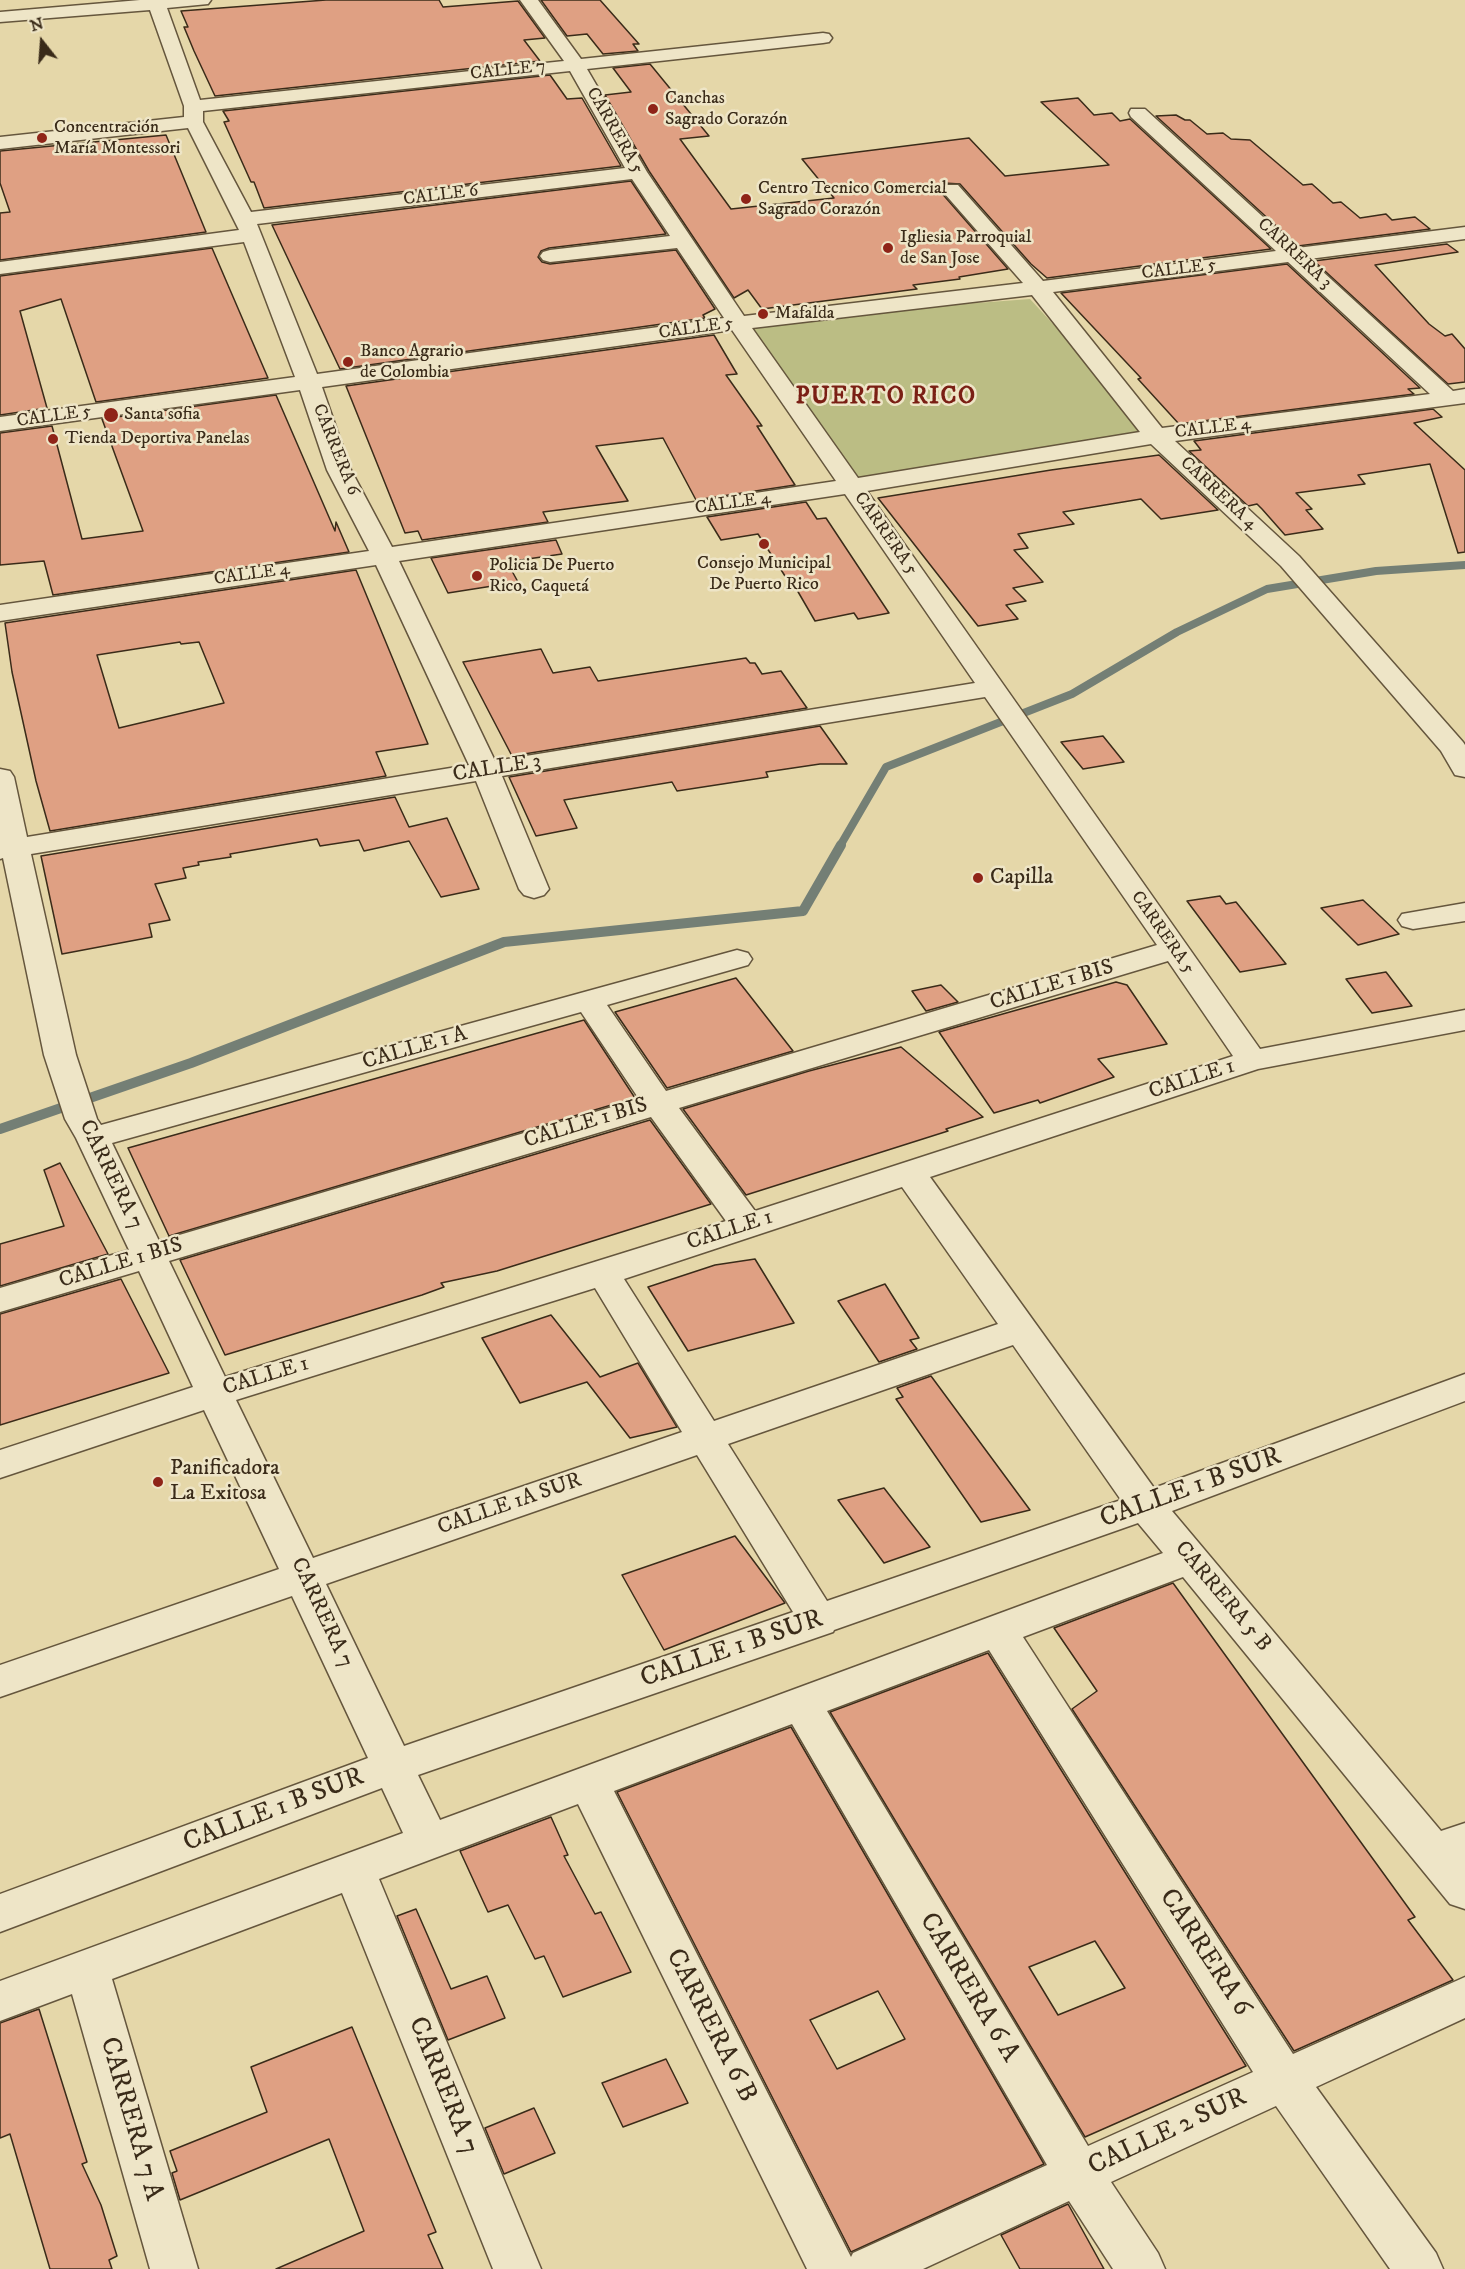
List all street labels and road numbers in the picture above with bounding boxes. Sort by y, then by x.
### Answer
street label: CALLE 7 [469,56,547,86]
street label: CARRERA 5 [581,84,647,178]
street label: CALLE 6 [402,181,480,211]
street label: CARRERA 3 [1252,214,1336,294]
street label: CALLE 5 [1140,255,1218,285]
street label: CALLE 5 [657,313,735,345]
street label: CALLE 5 [15,401,93,433]
street label: CARRERA 6 [307,401,363,499]
street label: CALLE 4 [1174,414,1252,444]
street label: CARRERA 4 [1175,453,1261,535]
street label: CALLE 4 [694,488,772,520]
street label: CARRERA 5 [849,488,921,580]
street label: CALLE 4 [213,559,291,591]
street label: CALLE 3 [451,749,543,789]
street label: CARRERA 5 [1126,887,1198,979]
street label: CALLE 1 BIS [987,955,1117,1017]
street label: CALLE 1 A [360,1022,470,1076]
street label: CALLE 1 [1146,1054,1238,1106]
street label: CALLE 1 BIS [521,1093,651,1155]
street label: CARRERA 7 [72,1116,148,1234]
street label: CALLE 1 [684,1205,776,1257]
street label: CALLE 1 BIS [56,1233,186,1295]
street label: CALLE 1 [220,1351,312,1403]
street label: CALLE 1 B SUR [1096,1441,1286,1537]
street label: CALLE 1A SUR [434,1468,586,1542]
street label: CARRERA 5 B [1168,1536,1276,1658]
street label: CARRERA 7 [284,1554,358,1672]
street label: CALLE 1 B SUR [637,1604,827,1696]
street label: CALLE 1 B SUR [179,1762,369,1860]
street label: CARRERA 6 [1151,1883,1257,2023]
street label: CARRERA 6 A [911,1908,1025,2068]
street label: CARRERA 6 B [657,1944,763,2108]
street label: CARRERA 7 [400,2013,484,2159]
street label: CARRERA 7 A [91,2034,169,2204]
street label: CALLE 2 SUR [1084,2082,1252,2184]

